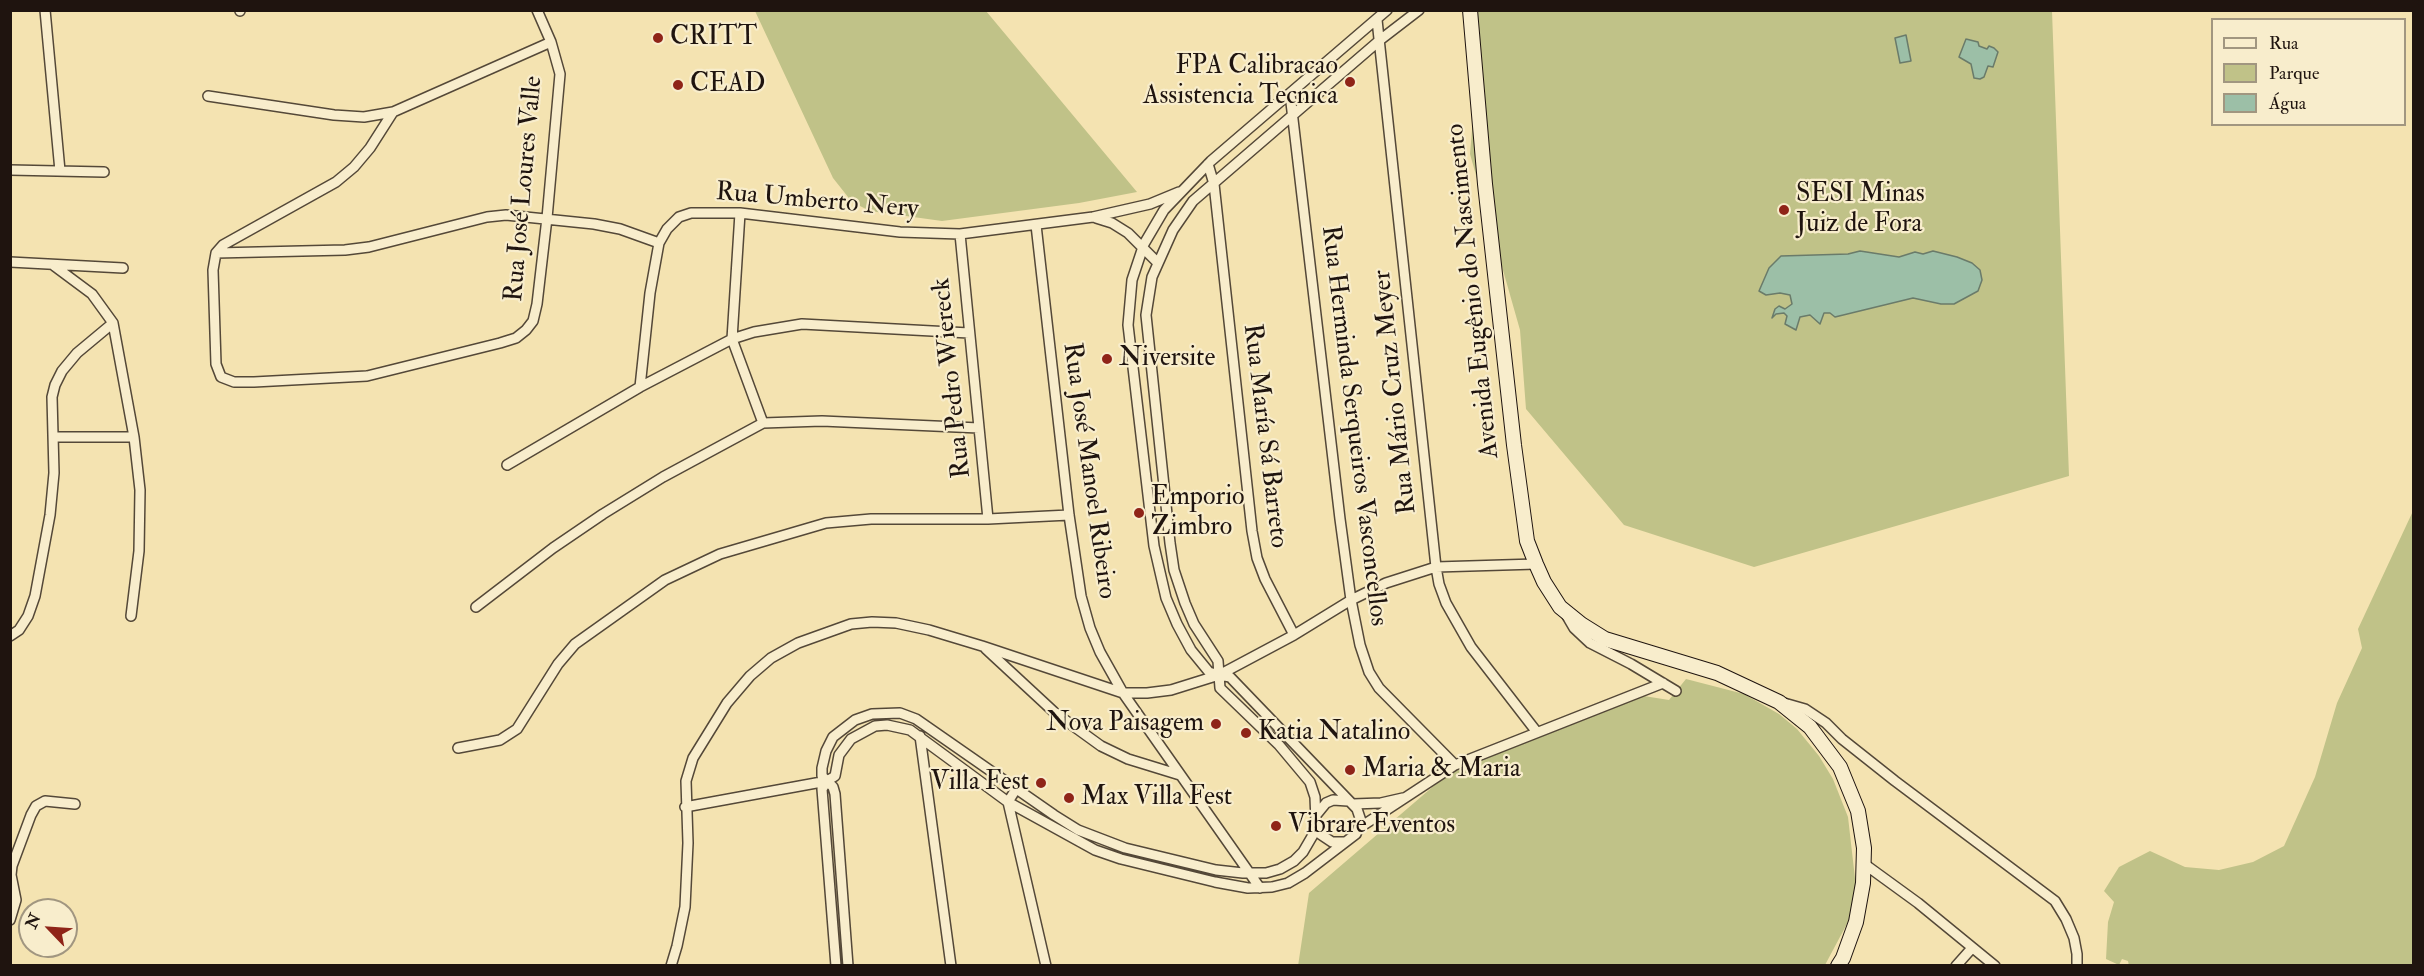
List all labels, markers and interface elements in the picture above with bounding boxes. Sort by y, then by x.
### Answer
legend [2211,18,2406,126]
place label: CRITT [670,22,757,54]
marker: CRITT [651,31,665,45]
text: Rua [2269,32,2298,55]
place label: FPA Calibracao Assistencia Tecnica [1143,51,1338,112]
text: Parque [2269,62,2319,85]
place label: CEAD [690,69,765,101]
street label: Rua José Loures Valle [500,75,550,303]
marker: FPA Calibracao Assistencia Tecnica [1343,75,1357,89]
marker: CEAD [671,78,685,92]
text: Água [2269,92,2306,115]
street label: Avenida Eugênio do Nascimento [1441,122,1507,460]
street label: Rua Umberto Nery [714,178,920,226]
place label: SESI Minas Juiz de Fora [1796,179,1925,240]
marker: SESI Minas Juiz de Fora [1777,203,1791,217]
street label: Rua Herminda Serqueiros Vasconcellos [1313,224,1393,628]
street label: Rua Mário Cruz Meyer [1368,268,1424,516]
street label: Rua Pedro Wiereck [927,276,979,480]
street label: Rua María Sá Barreto [1235,322,1293,550]
street label: Rua José Manoel Ribeiro [1055,341,1121,601]
place label: Niversite [1119,343,1215,375]
marker: Niversite [1100,352,1114,366]
place label: Emporio Zimbro [1151,482,1244,544]
marker: Emporio Zimbro [1132,506,1146,520]
place label: Nova Paisagem [1046,708,1204,740]
marker: Nova Paisagem [1209,717,1223,731]
place label: Katia Natalino [1258,717,1410,749]
marker: Katia Natalino [1239,726,1253,740]
place label: Maria & Maria [1362,754,1521,786]
marker: Maria & Maria [1343,763,1357,777]
place label: Villa Fest [930,767,1029,799]
marker: Villa Fest [1034,776,1048,790]
place label: Max Villa Fest [1081,782,1232,814]
marker: Max Villa Fest [1062,791,1076,805]
place label: Vibrare Eventos [1288,810,1455,842]
marker: Vibrare Eventos [1269,819,1283,833]
north arrow [18,898,78,958]
text: N [21,911,46,932]

